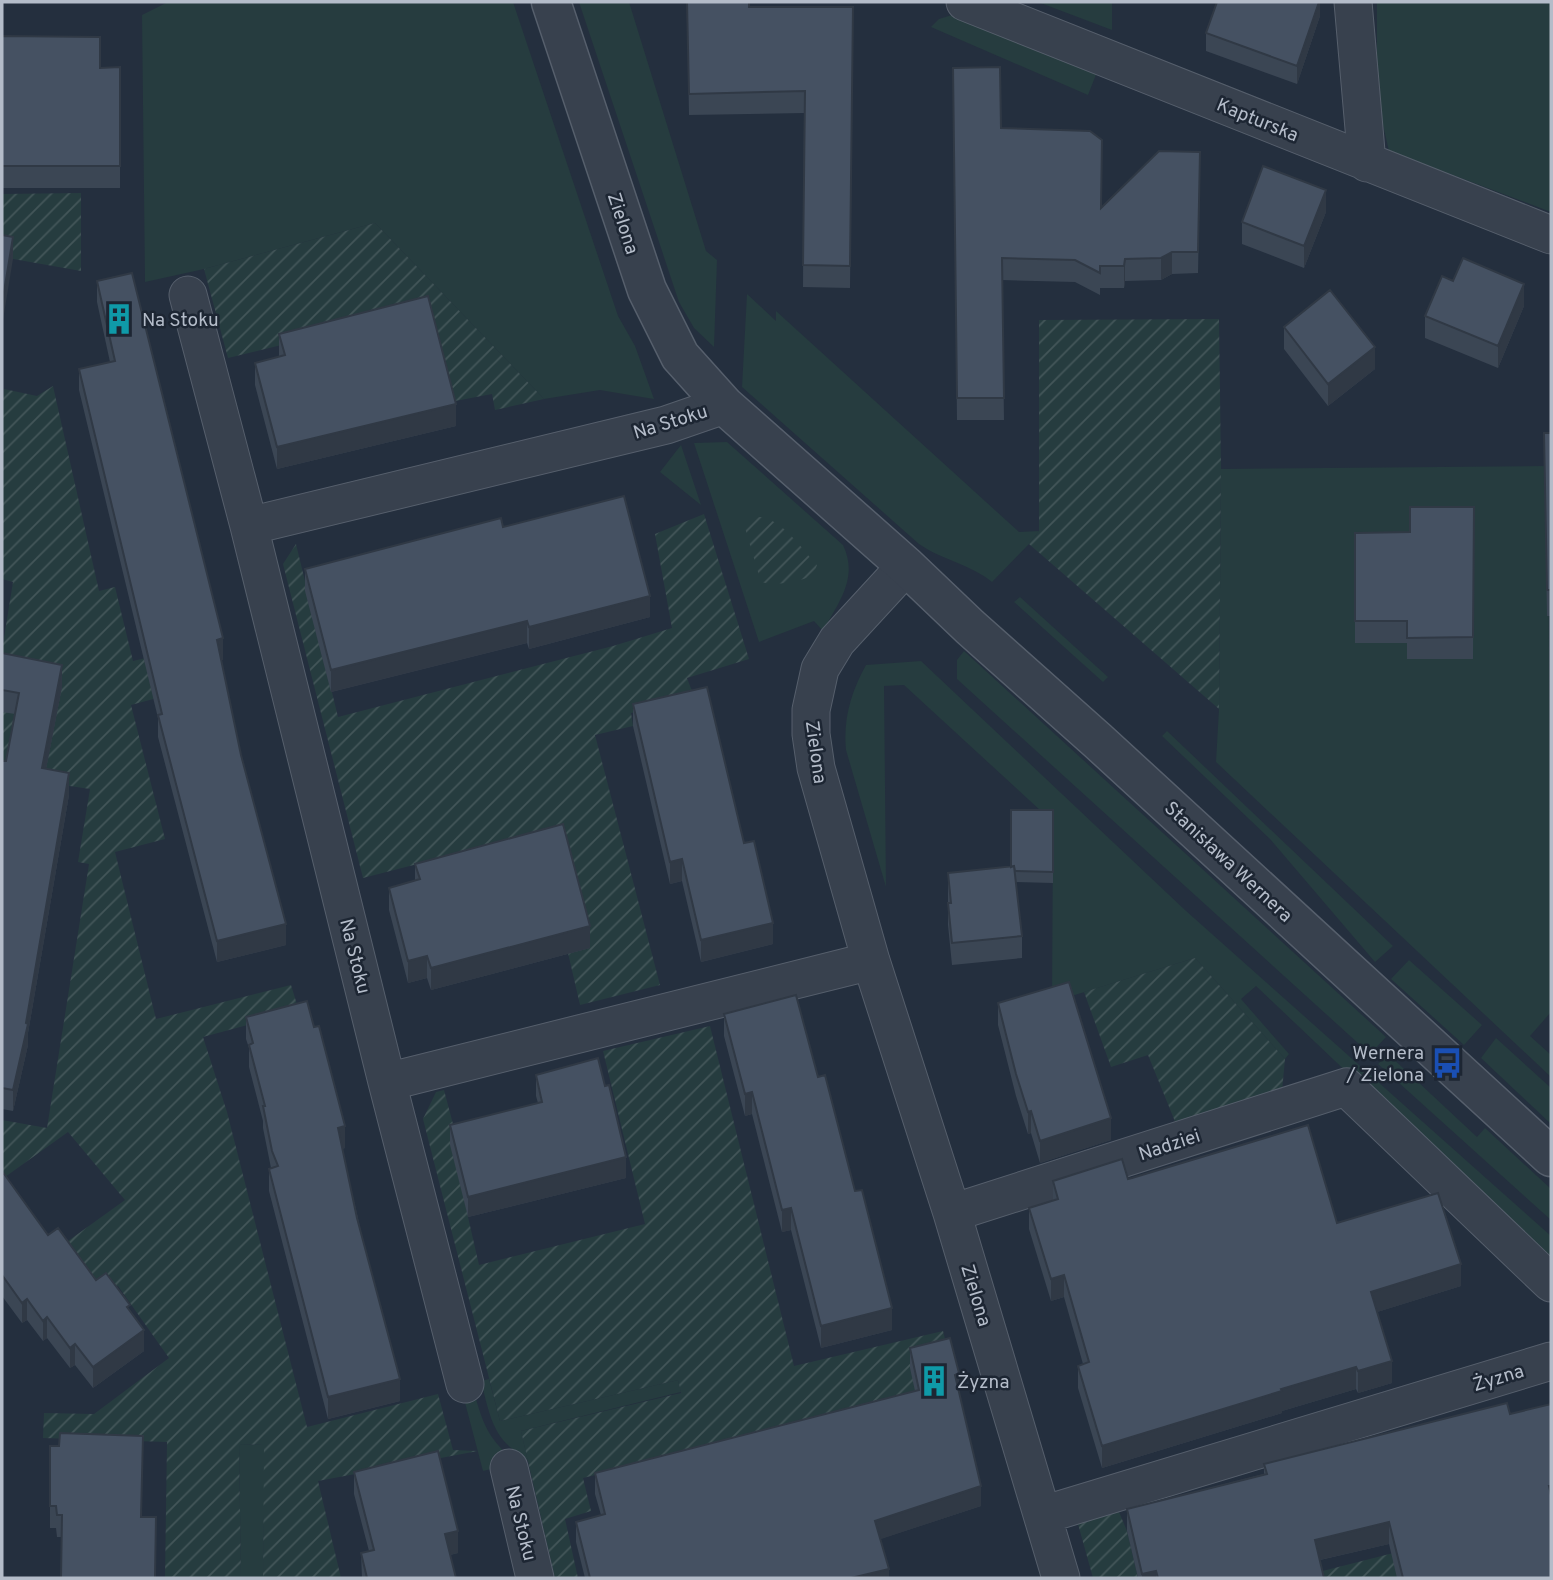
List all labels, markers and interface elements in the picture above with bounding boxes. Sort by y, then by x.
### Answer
street label: Kapturska [1213,94,1302,148]
street label: Zielona [601,190,643,258]
building icon: Na Stoku [102,302,136,336]
place label: Na Stoku [142,309,219,333]
street label: Na Stoku [630,400,711,446]
street label: Zielona [799,719,831,785]
street label: Stanisława Wernera [1158,797,1297,928]
street label: Na Stoku [333,916,375,997]
place label: Wernera / Zielona [1346,1042,1424,1088]
bus stop icon: Wernera / Zielona [1430,1046,1464,1080]
street label: Nadziei [1136,1125,1203,1167]
street label: Zielona [954,1262,996,1330]
street label: Żyzna [1470,1359,1527,1398]
building icon: Żyzna [917,1364,951,1398]
place label: Żyzna [957,1370,1009,1395]
street label: Na Stoku [499,1483,541,1564]

